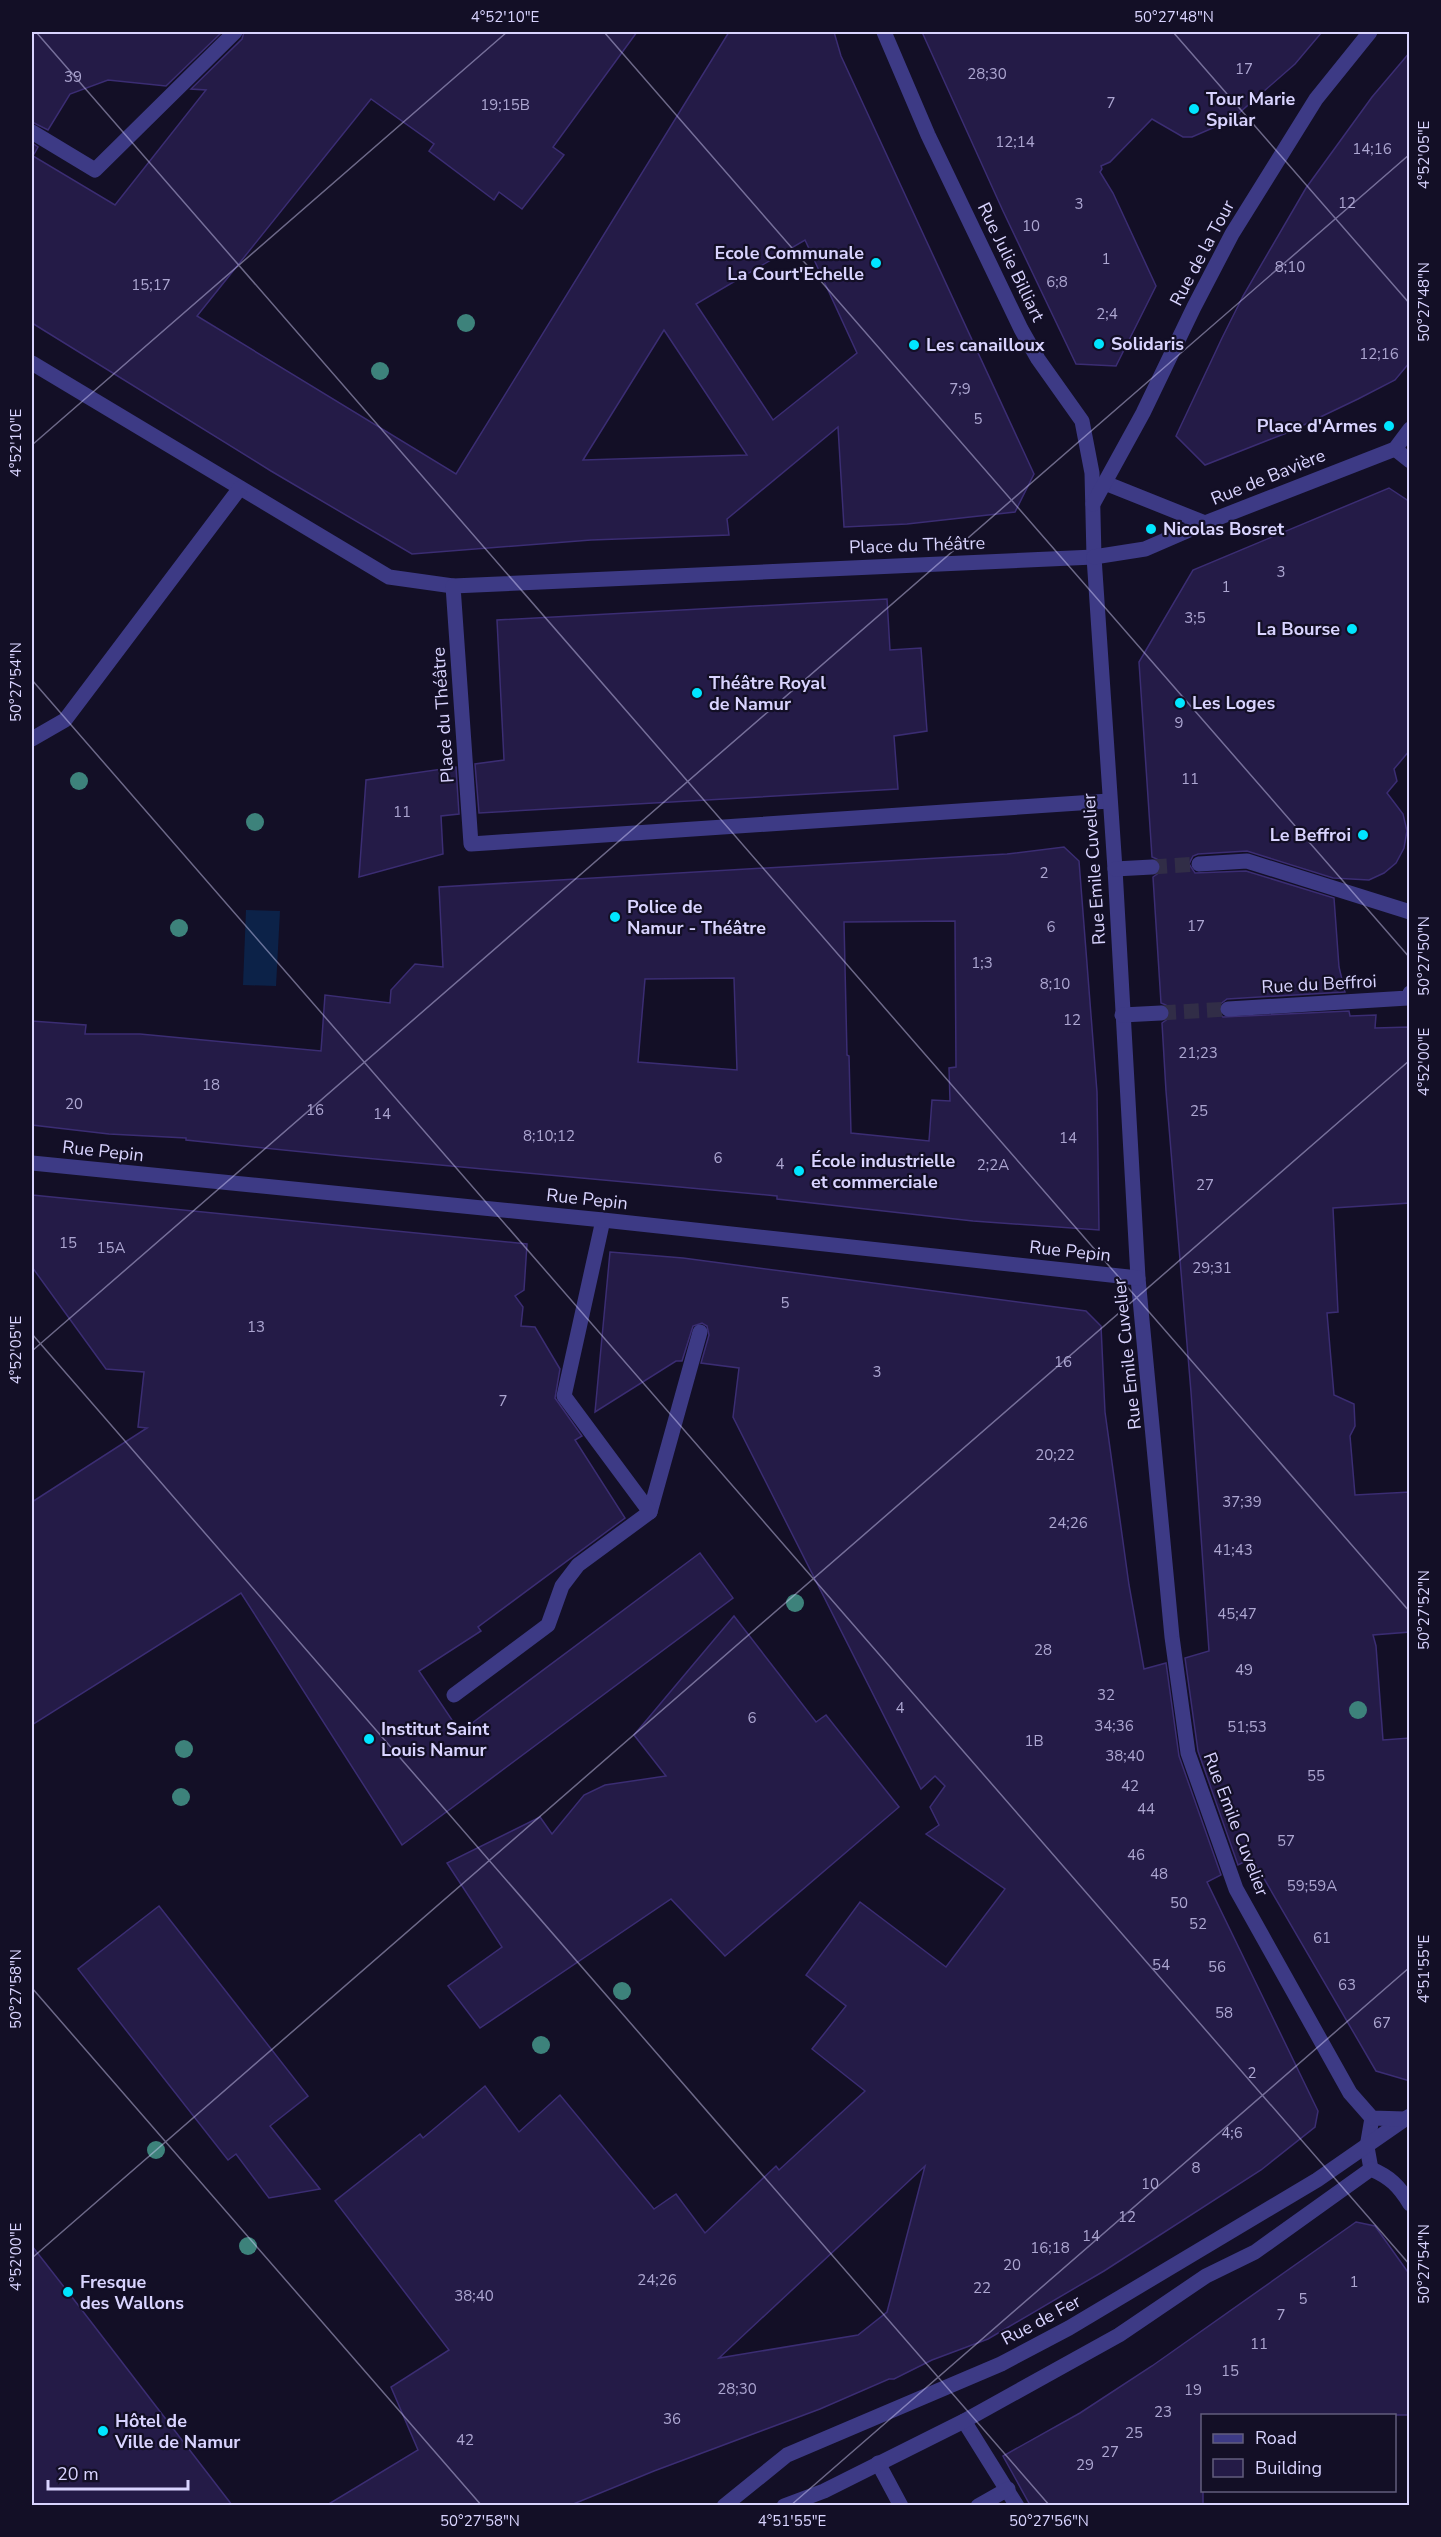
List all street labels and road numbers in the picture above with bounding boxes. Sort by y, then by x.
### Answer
street label: Rue de la Tour [1164,195,1240,310]
street label: Rue Julie Billiart [972,198,1051,326]
street label: Rue de Bavière [1207,443,1329,511]
street label: Place du Théâtre [849,531,985,559]
street label: Place du Théâtre [426,646,460,784]
street label: Rue Emile Cuvelier [1077,792,1111,946]
street label: Rue du Beffroi [1261,969,1377,999]
street label: Rue Pepin [61,1135,145,1167]
street label: Rue Pepin [545,1183,629,1215]
street label: Rue Pepin [1028,1235,1112,1267]
street label: Rue Emile Cuvelier [1107,1277,1147,1431]
street label: Rue Emile Cuvelier [1198,1749,1275,1900]
street label: Rue de Fer [997,2289,1085,2351]

